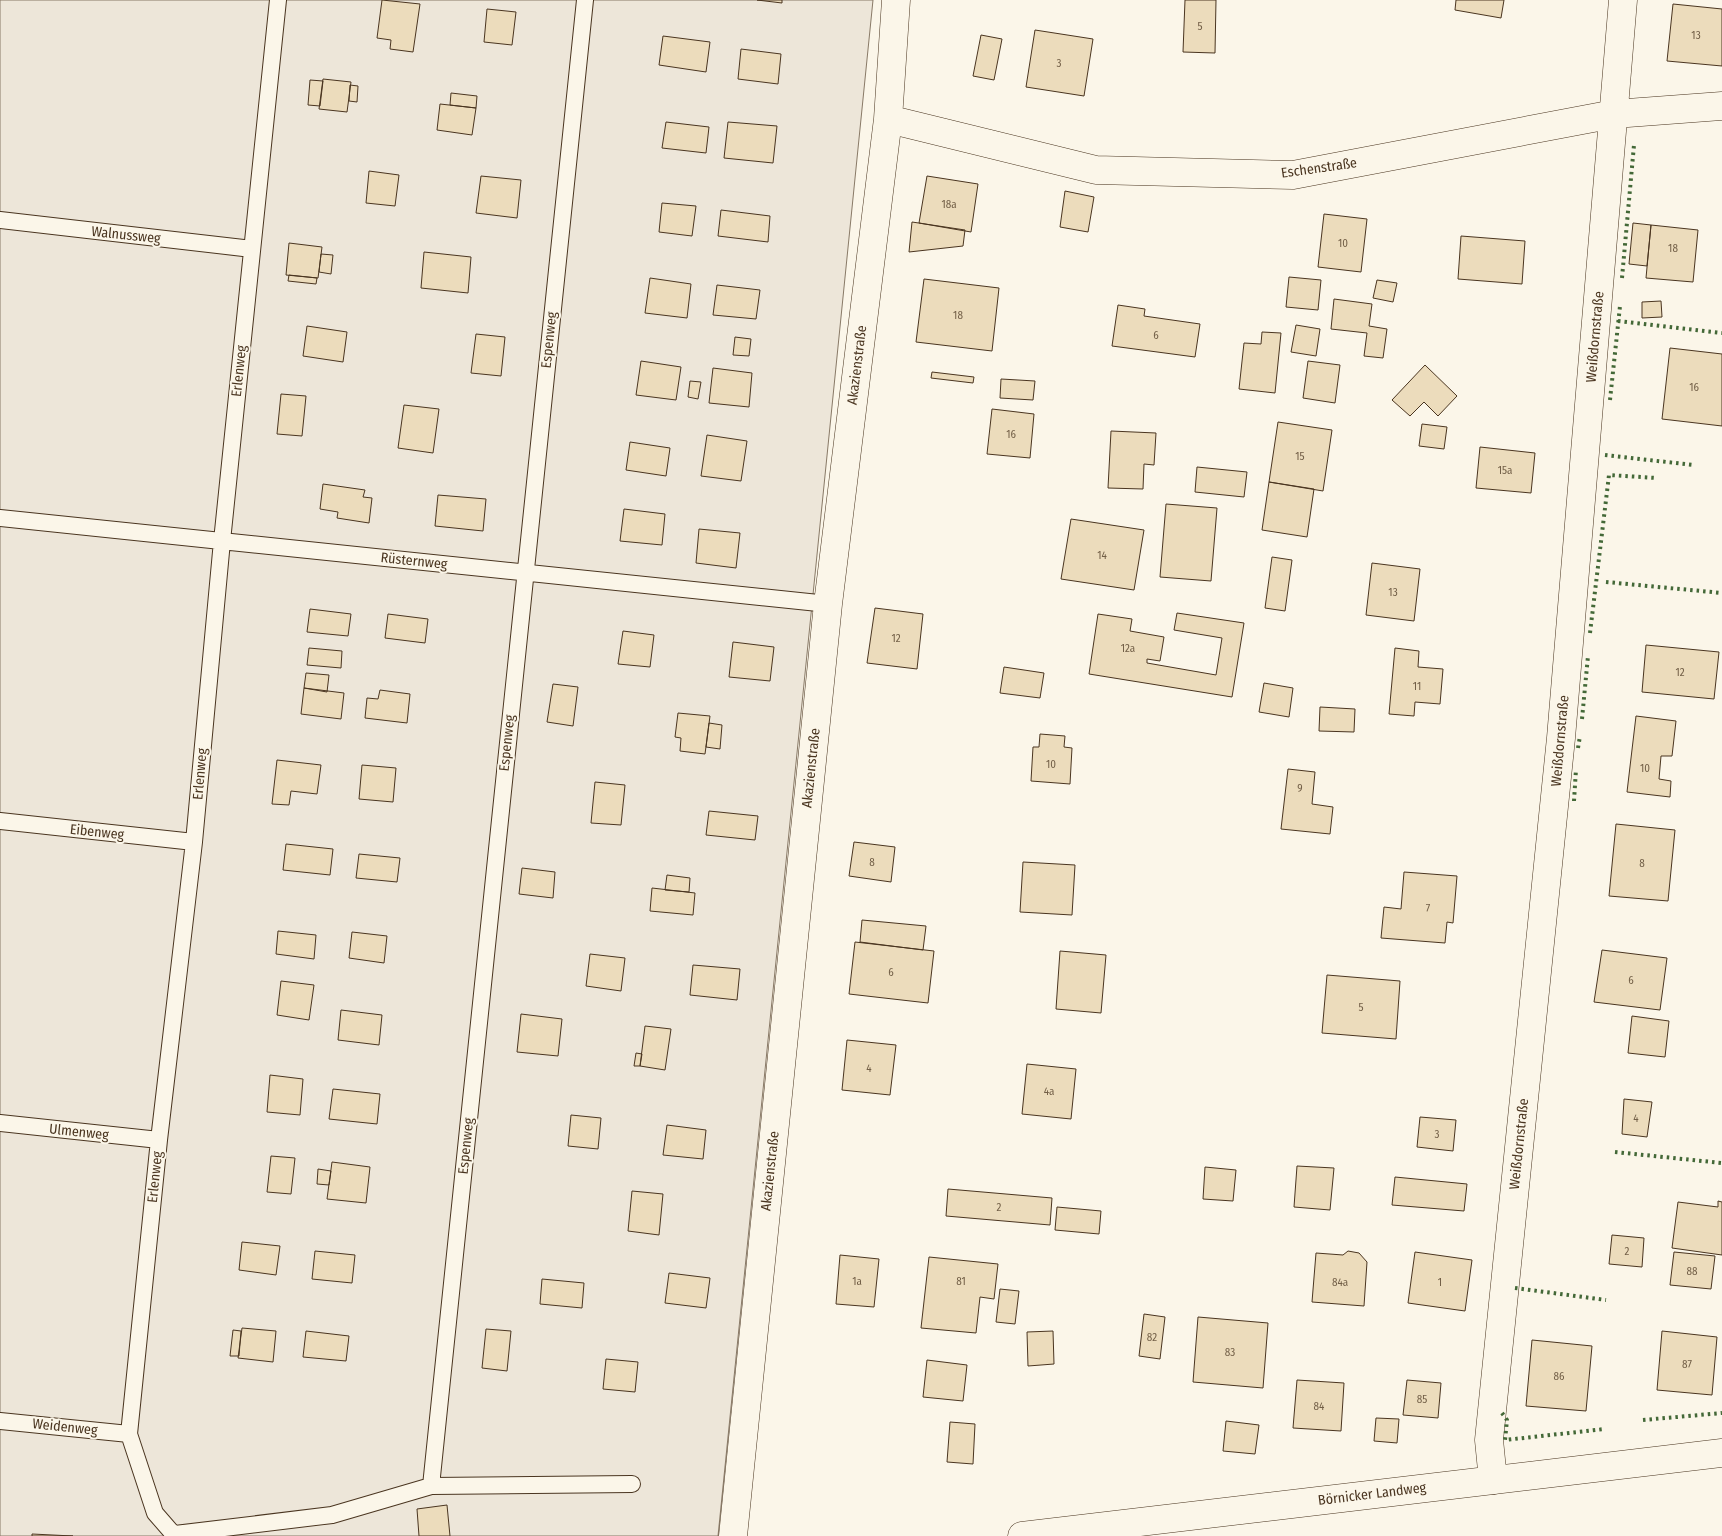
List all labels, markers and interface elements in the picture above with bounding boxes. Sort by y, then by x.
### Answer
house number: 5 [1197,20,1203,33]
house number: 13 [1691,29,1701,42]
house number: 3 [1057,57,1062,70]
street label: Eschenstraße [1280,154,1358,182]
house number: 18a [941,198,957,211]
street label: Walnussweg [91,223,162,247]
house number: 10 [1338,237,1348,250]
house number: 18 [1668,242,1678,255]
street label: Weißdornstraße [1583,291,1607,383]
house number: 18 [953,309,963,322]
street label: Espenweg [538,310,560,369]
street label: Akazienstraße [844,324,870,406]
house number: 6 [1153,329,1159,342]
street label: Erlenweg [228,344,250,398]
house number: 16 [1689,381,1699,394]
house number: 16 [1006,428,1016,441]
house number: 15 [1295,450,1305,463]
house number: 15a [1498,464,1512,477]
street label: Rüsternweg [380,549,449,573]
house number: 14 [1097,549,1107,562]
house number: 13 [1388,586,1398,599]
house number: 12 [891,632,901,645]
house number: 12a [1121,642,1135,655]
house number: 12 [1675,666,1685,679]
house number: 11 [1413,680,1421,693]
street label: Weißdornstraße [1548,695,1572,787]
street label: Espenweg [496,713,518,772]
street label: Akazienstraße [798,727,824,809]
street label: Erlenweg [189,747,211,801]
house number: 10 [1046,758,1056,771]
house number: 10 [1640,762,1650,775]
house number: 9 [1297,782,1303,795]
street label: Eibenweg [69,821,125,843]
house number: 8 [869,856,875,869]
house number: 8 [1639,857,1645,870]
house number: 7 [1426,902,1431,915]
house number: 6 [888,966,894,979]
house number: 6 [1628,974,1634,987]
house number: 5 [1358,1001,1364,1014]
house number: 4 [866,1062,872,1075]
house number: 4a [1044,1085,1054,1098]
street label: Weißdornstraße [1506,1097,1532,1190]
house number: 4 [1633,1112,1639,1125]
street label: Espenweg [455,1116,477,1175]
street label: Ulmenweg [48,1120,110,1144]
house number: 3 [1435,1128,1440,1141]
street label: Akazienstraße [757,1130,783,1212]
street label: Erlenweg [144,1150,166,1204]
house number: 2 [997,1201,1002,1214]
house number: 2 [1625,1245,1630,1258]
house number: 88 [1687,1265,1698,1278]
house number: 1a [852,1275,862,1288]
house number: 81 [956,1275,966,1288]
house number: 84a [1332,1276,1348,1289]
house number: 1 [1438,1276,1442,1289]
house number: 82 [1147,1331,1157,1344]
house number: 83 [1225,1346,1235,1359]
house number: 87 [1682,1358,1692,1371]
house number: 86 [1554,1370,1565,1383]
house number: 85 [1417,1393,1427,1406]
house number: 84 [1314,1400,1325,1413]
street label: Weidenweg [32,1415,99,1439]
street label: Börnicker Landweg [1317,1479,1427,1509]

